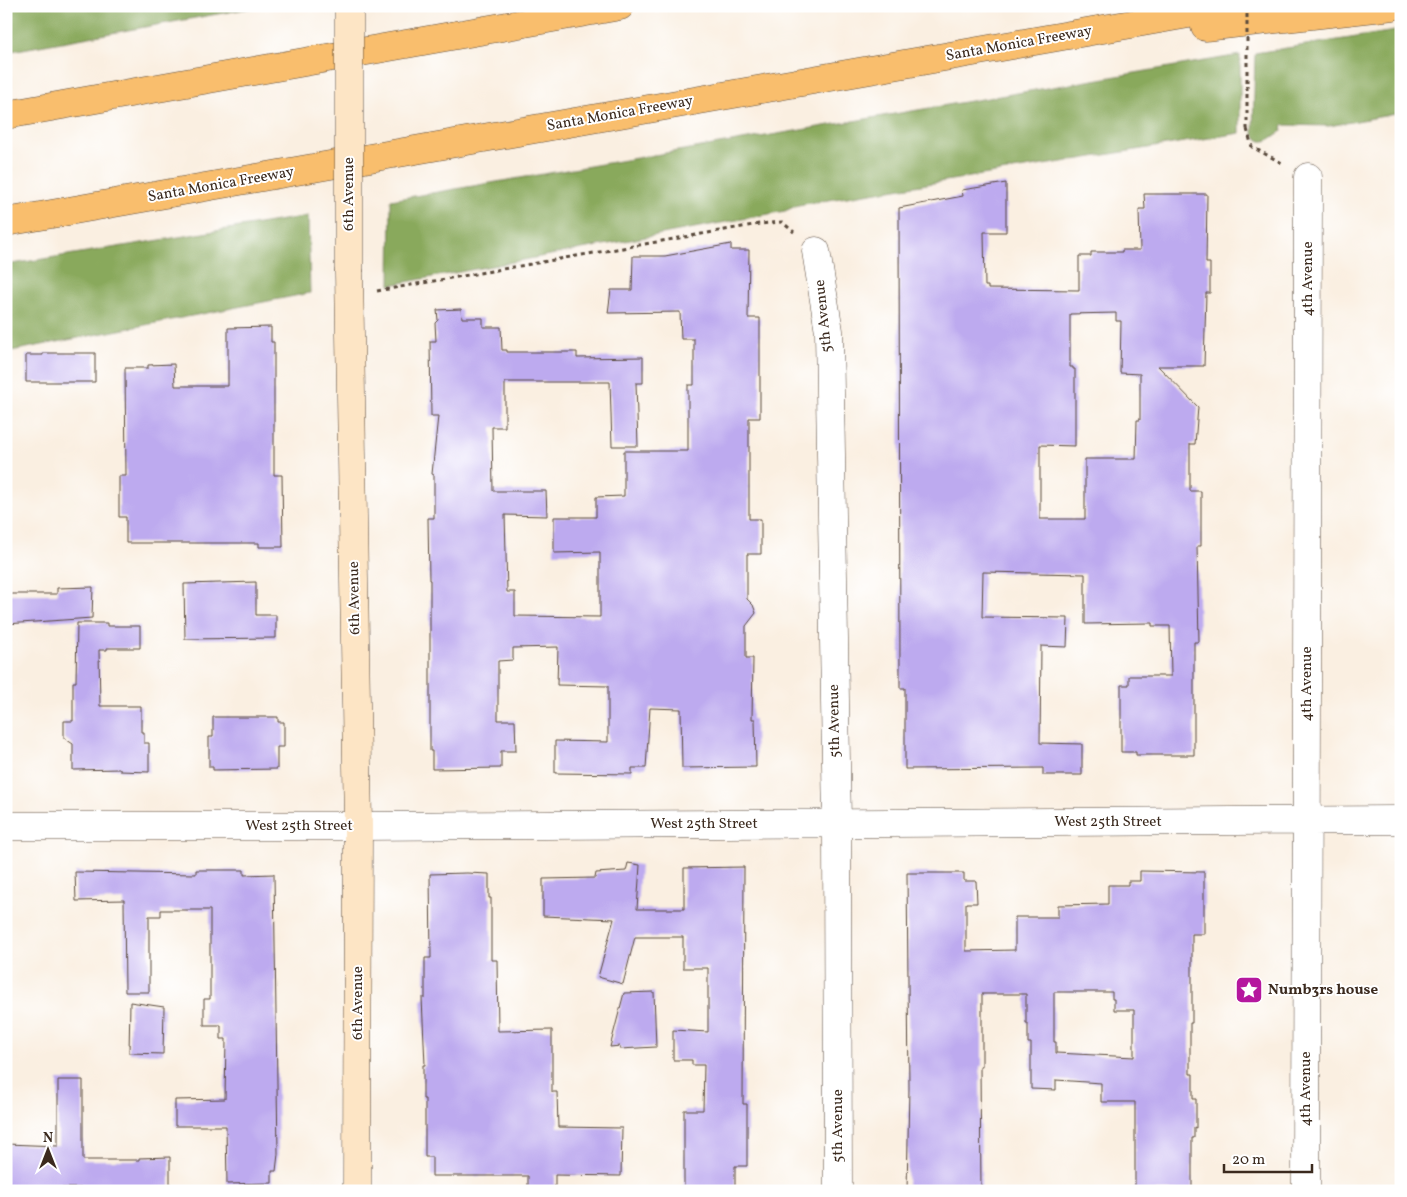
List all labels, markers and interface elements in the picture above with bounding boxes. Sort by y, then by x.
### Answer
street label: Santa Monica Freeway [944,21,1094,67]
street label: Santa Monica Freeway [545,91,695,137]
street label: 6th Avenue [339,157,360,231]
street label: Santa Monica Freeway [146,162,296,208]
street label: 4th Avenue [1298,241,1319,317]
street label: 5th Avenue [810,278,838,354]
street label: 6th Avenue [344,561,366,635]
street label: 4th Avenue [1297,646,1318,722]
street label: 5th Avenue [824,684,846,758]
street label: West 25th Street [1054,812,1162,833]
street label: West 25th Street [650,814,758,835]
street label: West 25th Street [245,816,353,837]
street label: 6th Avenue [348,966,369,1040]
place icon: Numb3rs house [1234,975,1264,1005]
place label: Numb3rs house [1268,980,1378,1001]
street label: 4th Avenue [1296,1051,1317,1127]
street label: 5th Avenue [828,1089,849,1163]
north arrow [22,1124,72,1174]
text: N [43,1129,53,1148]
scale bar [1224,1142,1312,1174]
text: 20 m [1232,1150,1265,1171]

